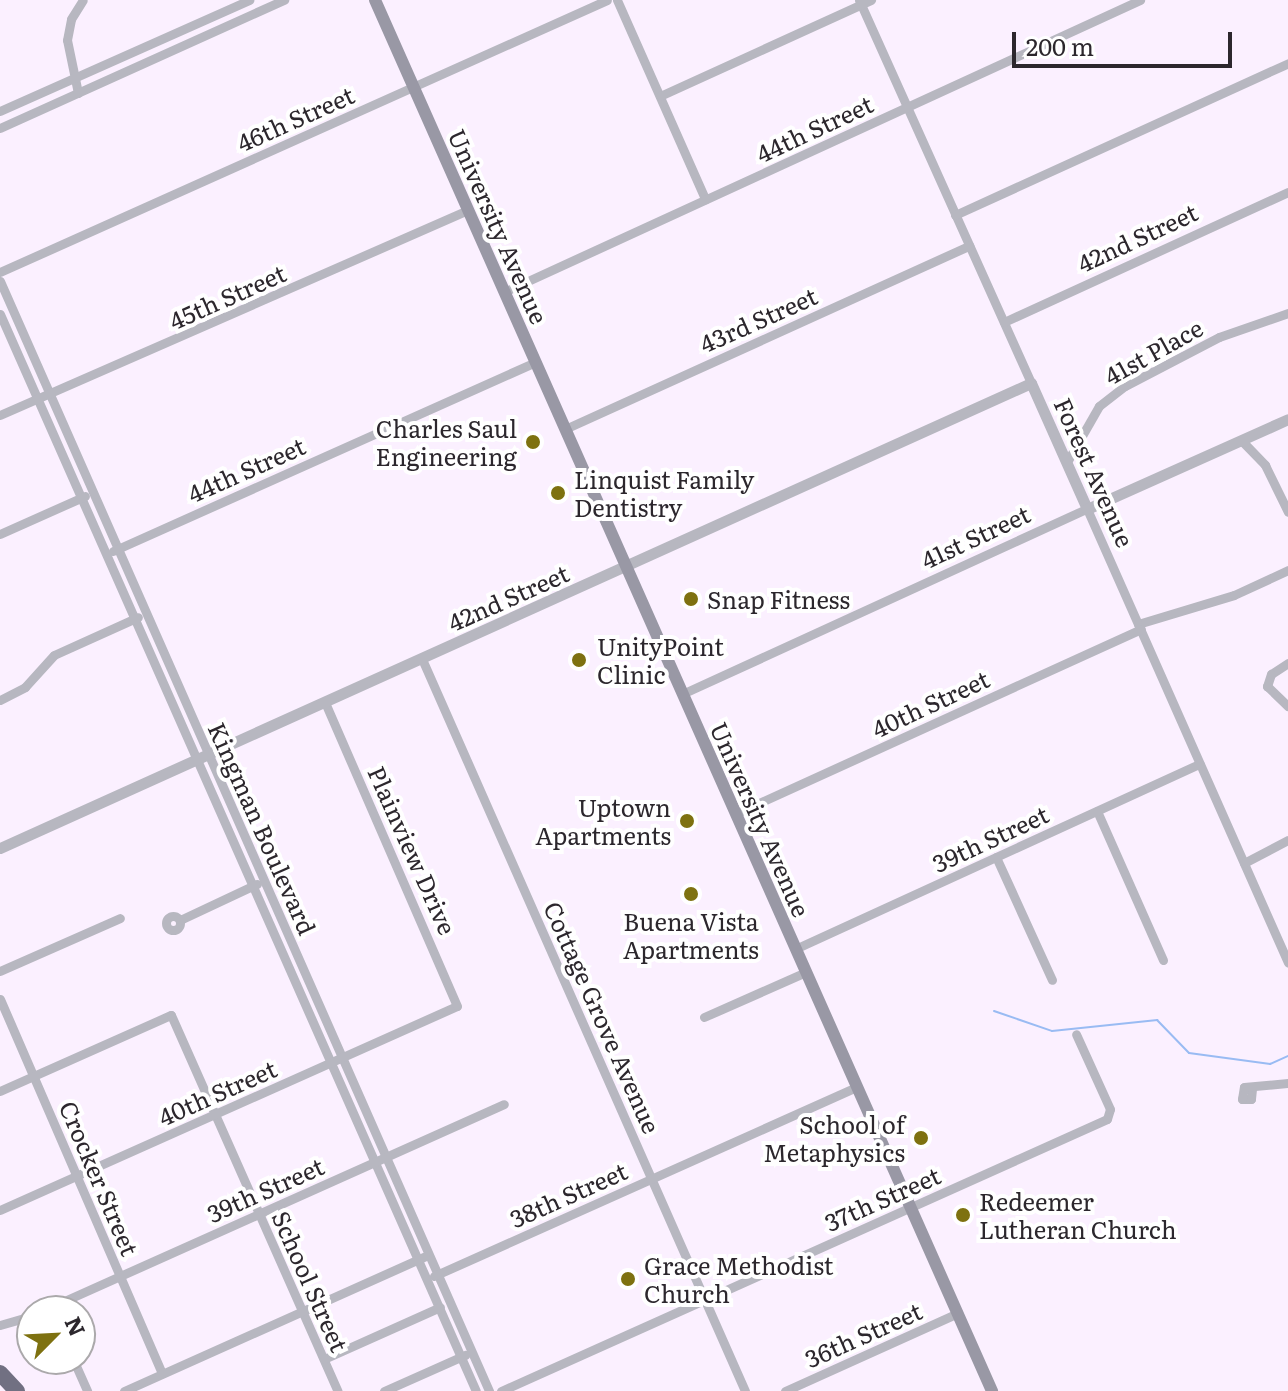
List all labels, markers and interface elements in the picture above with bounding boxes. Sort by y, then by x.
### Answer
scale bar [1016,16,1236,66]
text: 200 m [1026,28,1094,63]
street label: 46th Street [232,79,358,157]
street label: 44th Street [751,88,877,168]
street label: University Avenue [443,124,555,328]
street label: 42nd Street [1072,197,1202,277]
street label: 45th Street [164,258,290,334]
street label: 43rd Street [695,280,821,358]
street label: 41st Place [1099,312,1207,390]
street label: Forest Avenue [1049,393,1141,551]
place label: Charles Saul Engineering [375,414,517,470]
street label: 44th Street [183,430,309,508]
marker: Charles Saul Engineering [524,433,542,451]
place label: Linquist Family Dentistry [574,465,754,521]
marker: Linquist Family Dentistry [549,484,567,502]
street label: 41st Street [916,498,1034,574]
street label: 42nd Street [443,558,573,636]
place label: Snap Fitness [707,585,850,613]
marker: Snap Fitness [682,590,700,608]
place label: UnityPoint Clinic [597,632,724,688]
marker: UnityPoint Clinic [568,649,590,671]
street label: 40th Street [867,663,993,743]
street label: Kingman Boulevard [203,717,323,939]
street label: University Avenue [705,717,817,921]
street label: Plainview Drive [363,761,463,939]
place label: Uptown Apartments [535,793,671,849]
street label: 39th Street [927,799,1053,877]
marker: Uptown Apartments [678,812,696,830]
marker: Buena Vista Apartments [682,885,700,903]
street label: Cottage Grove Avenue [539,897,667,1137]
place label: Buena Vista Apartments [623,907,759,963]
street label: 40th Street [154,1053,280,1131]
street label: Crocker Street [54,1096,146,1260]
place label: School of Metaphysics [763,1110,905,1166]
marker: School of Metaphysics [912,1129,930,1147]
street label: 39th Street [202,1151,328,1227]
street label: 38th Street [505,1155,631,1233]
street label: 37th Street [820,1160,944,1236]
place label: Redeemer Lutheran Church [979,1187,1177,1243]
street label: School Street [267,1206,355,1356]
marker: Redeemer Lutheran Church [954,1206,972,1224]
place label: Grace Methodist Church [644,1251,833,1307]
marker: Grace Methodist Church [619,1270,637,1288]
north arrow [16,1295,96,1375]
street label: 36th Street [800,1295,926,1373]
text: N [58,1311,95,1341]

